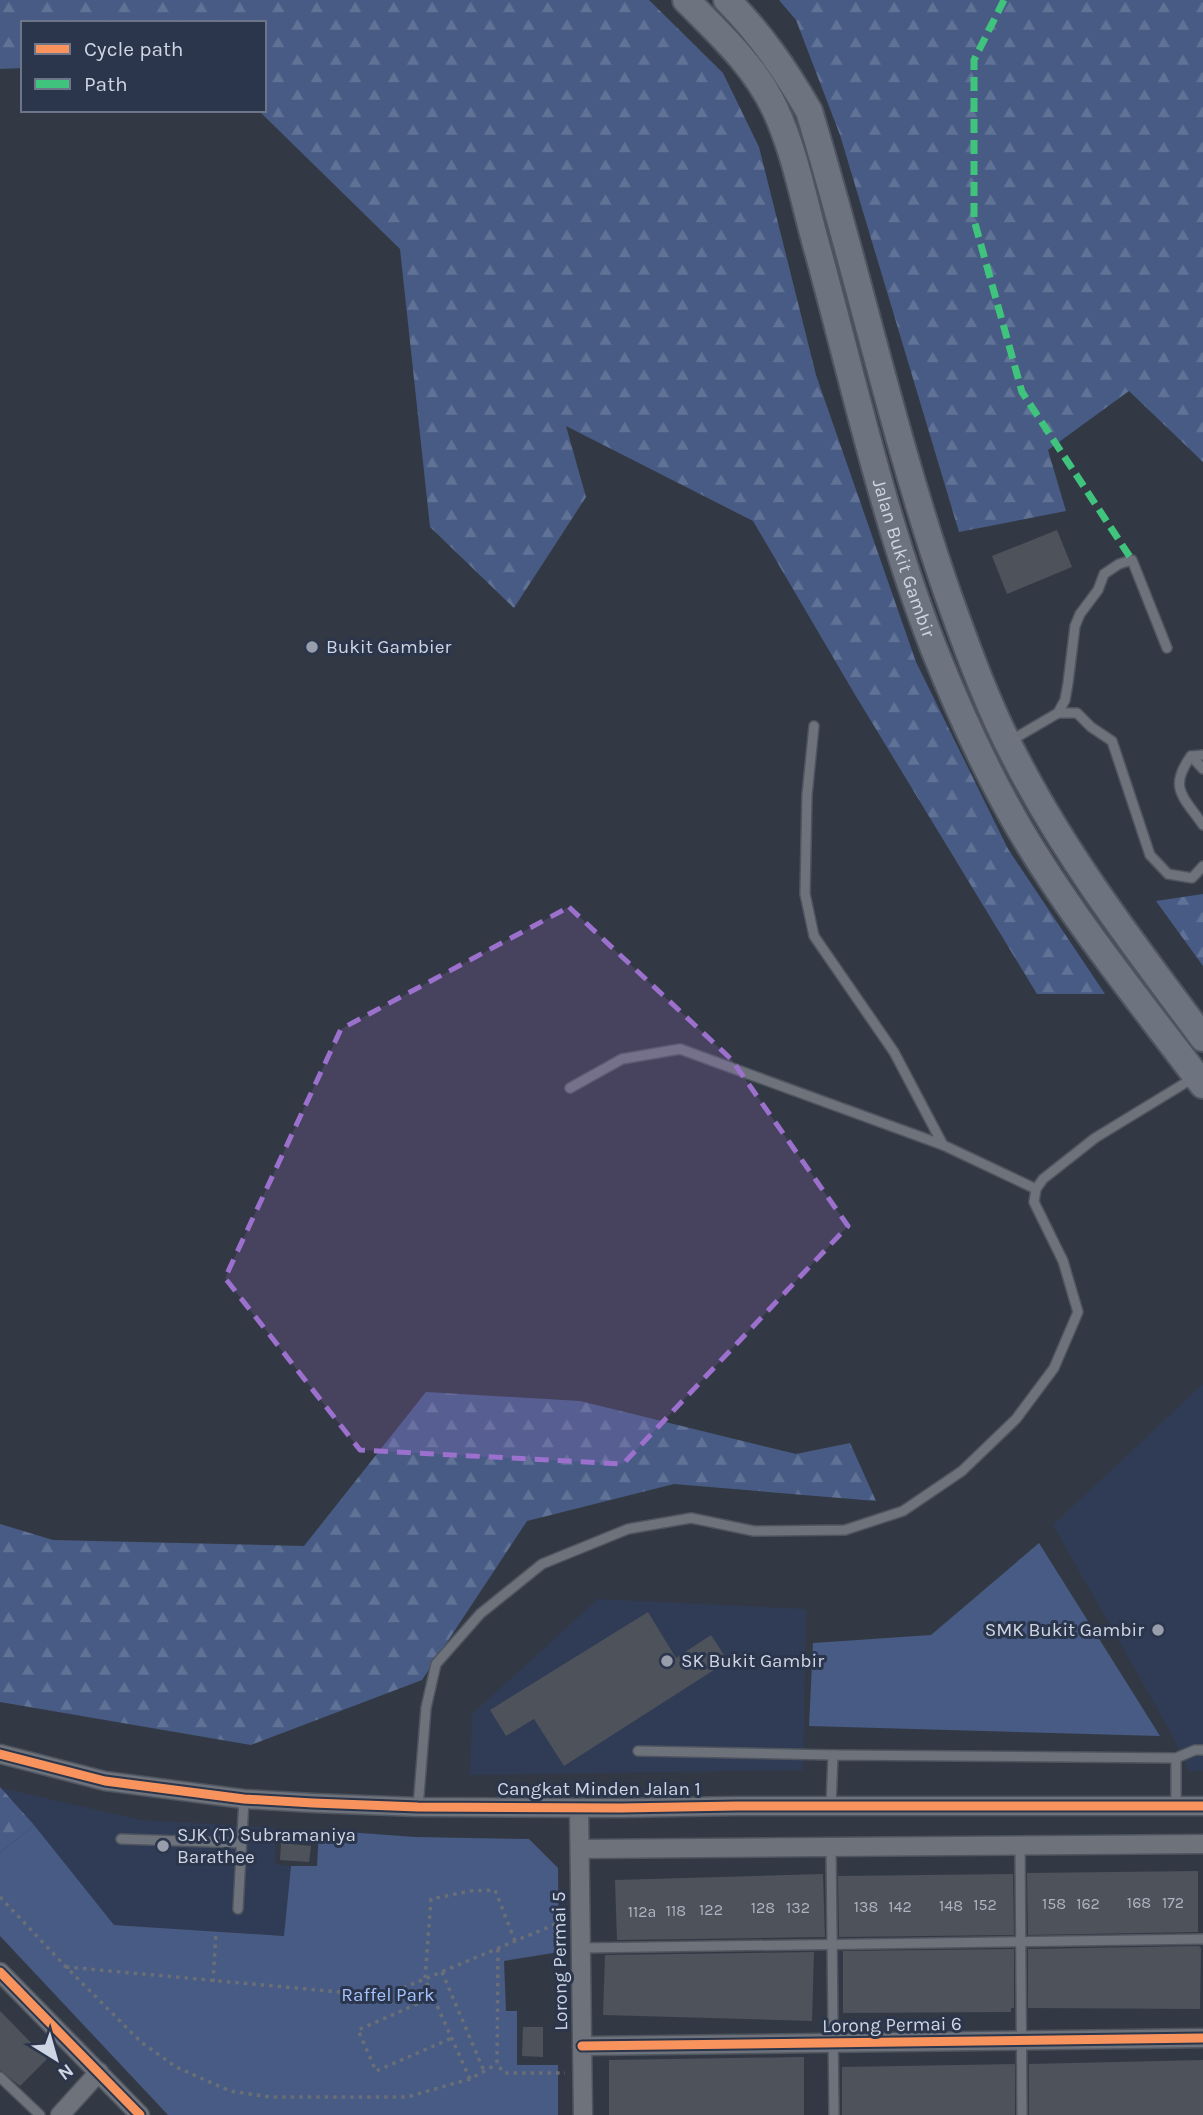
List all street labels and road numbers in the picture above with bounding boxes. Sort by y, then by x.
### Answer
street label: Jalan Bukit Gambir [868,476,940,641]
street label: Cangkat Minden Jalan 1 [497,1778,701,1800]
street label: Lorong Permai 5 [548,1891,572,2031]
street label: Lorong Permai 6 [822,2013,962,2037]

